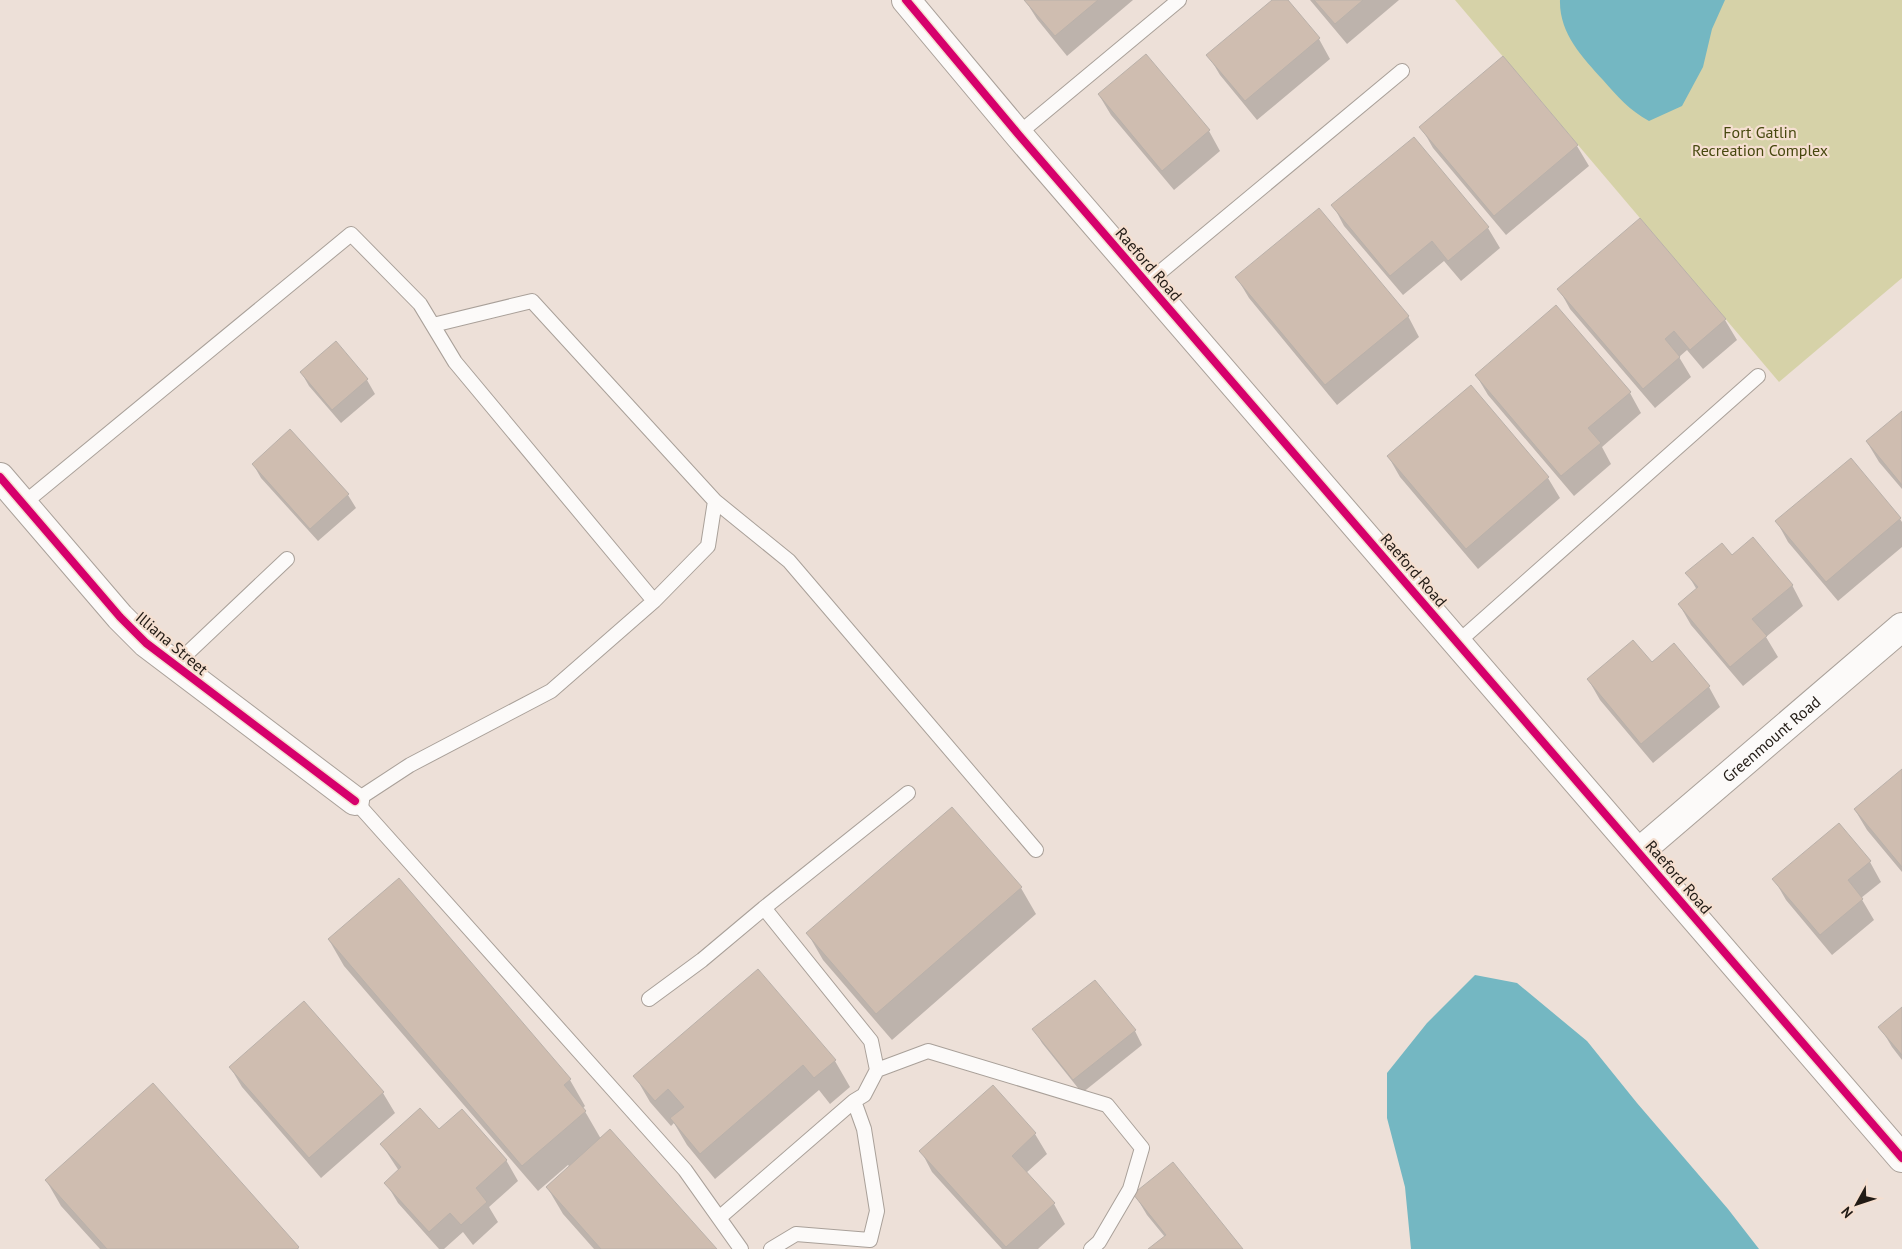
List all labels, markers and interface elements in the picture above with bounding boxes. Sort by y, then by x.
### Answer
park label: Fort Gatlin Recreation Complex [1692,122,1828,160]
street label: Raeford Road [1112,223,1186,305]
street label: Raeford Road [1377,529,1451,611]
street label: Illiana Street [132,607,213,679]
street label: Greenmount Road [1718,691,1824,786]
street label: Raeford Road [1642,836,1716,918]
north arrow [1832,1179,1882,1229]
text: N [1837,1203,1857,1222]

